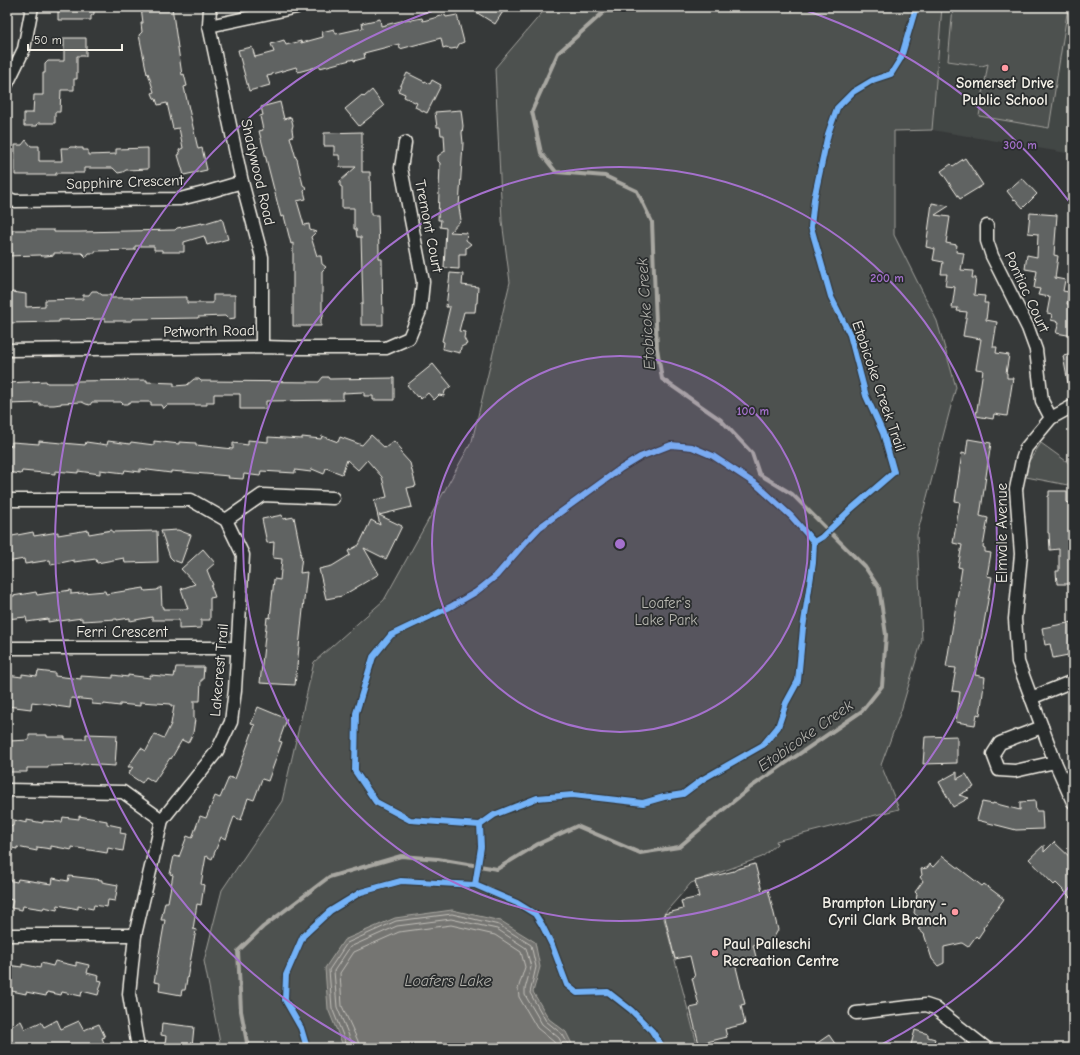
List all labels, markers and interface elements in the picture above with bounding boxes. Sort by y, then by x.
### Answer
scale bar [28,26,122,52]
text: 50 m [34,33,62,47]
marker: Somerset Drive Public School [1000,63,1010,73]
place label: Somerset Drive Public School [956,74,1054,109]
street label: Shadywood Road [237,117,279,227]
text: 300 m [1003,138,1037,152]
street label: Sapphire Crescent [66,171,185,193]
street label: Tremont Court [411,178,447,275]
street label: Pontiac Court [1001,249,1054,336]
water label: Etobicoke Creek [633,257,659,370]
text: 200 m [870,271,904,285]
street label: Etobicoke Creek Trail [848,318,910,454]
street label: Petworth Road [163,321,255,341]
text: 100 m [737,404,769,418]
street label: Elmvale Avenue [993,483,1011,583]
centre of rings [613,537,627,551]
park label: Loafer's Lake Park [634,594,698,629]
street label: Ferri Crescent [76,623,168,641]
street label: Lakecrest Trail [206,623,232,717]
water label: Etobicoke Creek [755,696,857,775]
place label: Brampton Library - Cyril Clark Branch [822,894,947,929]
marker: Brampton Library - Cyril Clark Branch [950,907,960,917]
place label: Paul Palleschi Recreation Centre [723,935,839,970]
marker: Paul Palleschi Recreation Centre [710,948,720,958]
water label: Loafers Lake [405,972,491,990]

